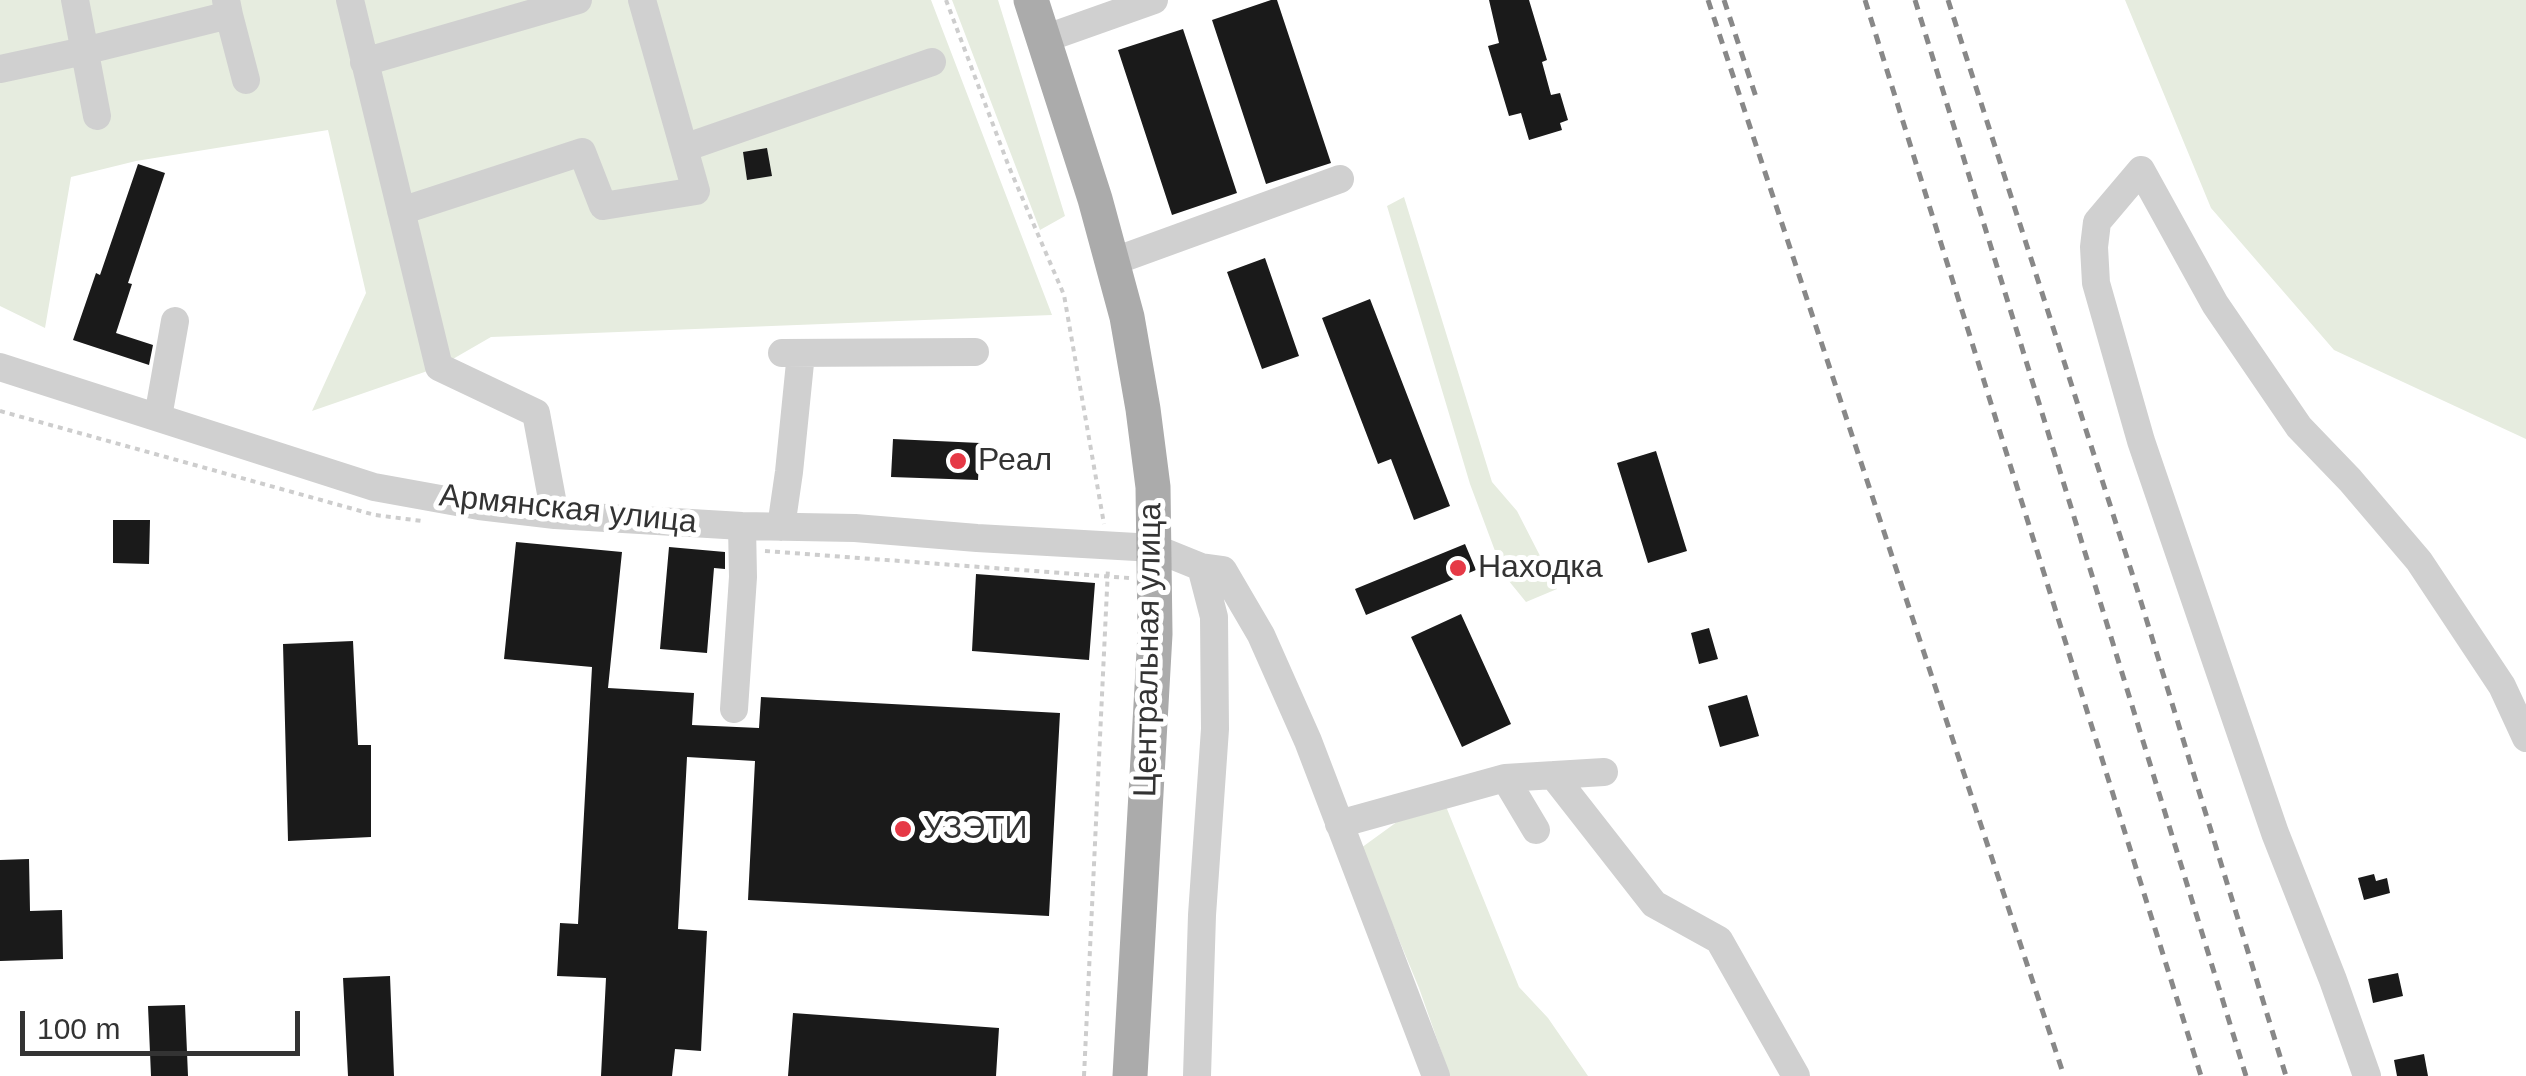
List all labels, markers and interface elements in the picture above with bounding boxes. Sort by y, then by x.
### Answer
place label: Реал [978,442,1052,480]
marker: Реал [947,450,969,472]
street label: Армянская улица [437,477,699,543]
street label: Центральная улица [1127,502,1171,798]
place label: Находка [1478,549,1603,587]
marker: Находка [1447,557,1469,579]
place label: УЗЭТИ [923,810,1028,848]
marker: УЗЭТИ [892,818,914,840]
scale bar [25,991,305,1053]
text: 100 m [37,1012,120,1045]

